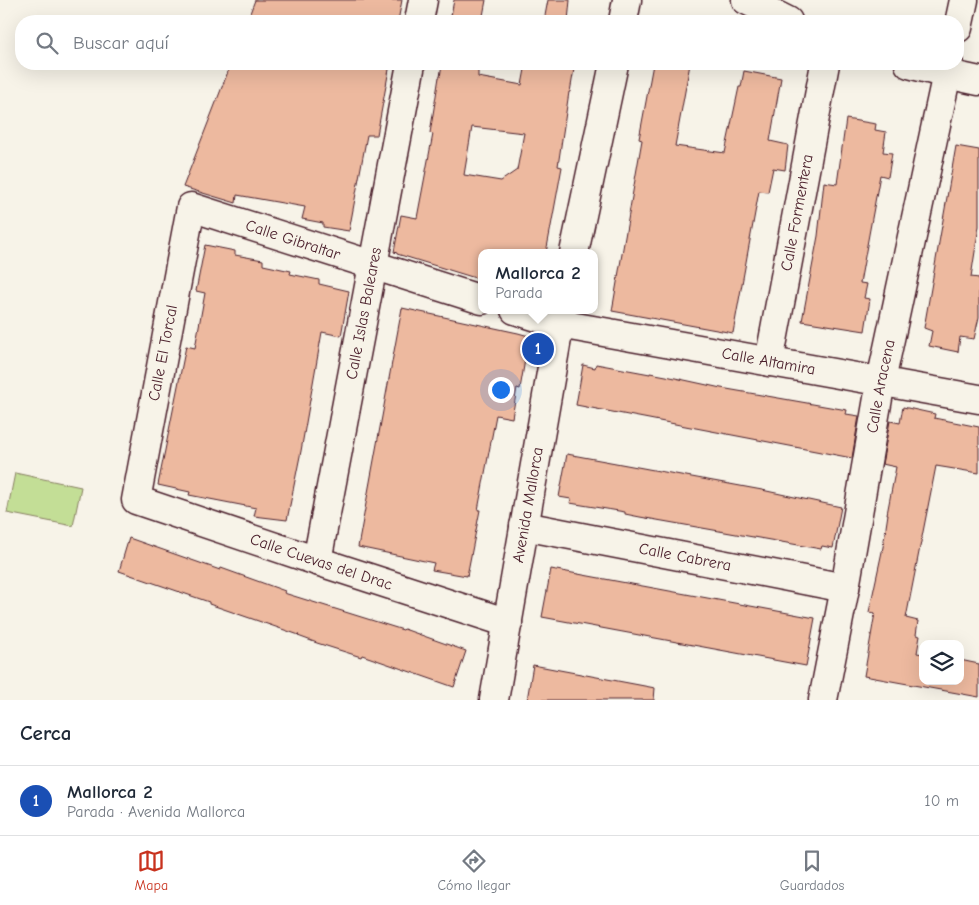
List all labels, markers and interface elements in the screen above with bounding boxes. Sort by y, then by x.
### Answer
search box [15,15,964,70]
icon: search [33,29,61,57]
text: Buscar aquí [73,32,169,54]
street label: Calle Formentera [777,153,817,272]
street label: Calle Gibraltar [243,216,343,264]
street label: Calle Islas Baleares [343,246,385,381]
popup [478,249,598,314]
text: Mallorca 2 [495,262,581,284]
text: Parada [495,284,543,302]
street label: Calle El Torcal [145,303,181,403]
pin: 1 [522,330,554,368]
street label: Calle Aracena [863,338,899,435]
street label: Calle Altamira [720,344,817,379]
your location [488,377,514,403]
street label: Avenida Mallorca [509,446,547,564]
street label: Calle Cuevas del Drac [248,530,395,594]
street label: Calle Cabrera [637,539,733,575]
map controls [919,640,964,685]
button: layers [919,640,964,685]
text: Cerca [20,721,71,745]
text: Mallorca 2 [67,781,153,803]
text: 1 [33,792,39,810]
text: 10 m [924,792,959,810]
text: Parada · Avenida Mallorca [67,803,245,821]
tab: Mapa [135,847,168,894]
tab: Cómo llegar [437,847,510,894]
tab: Guardados [780,847,844,894]

